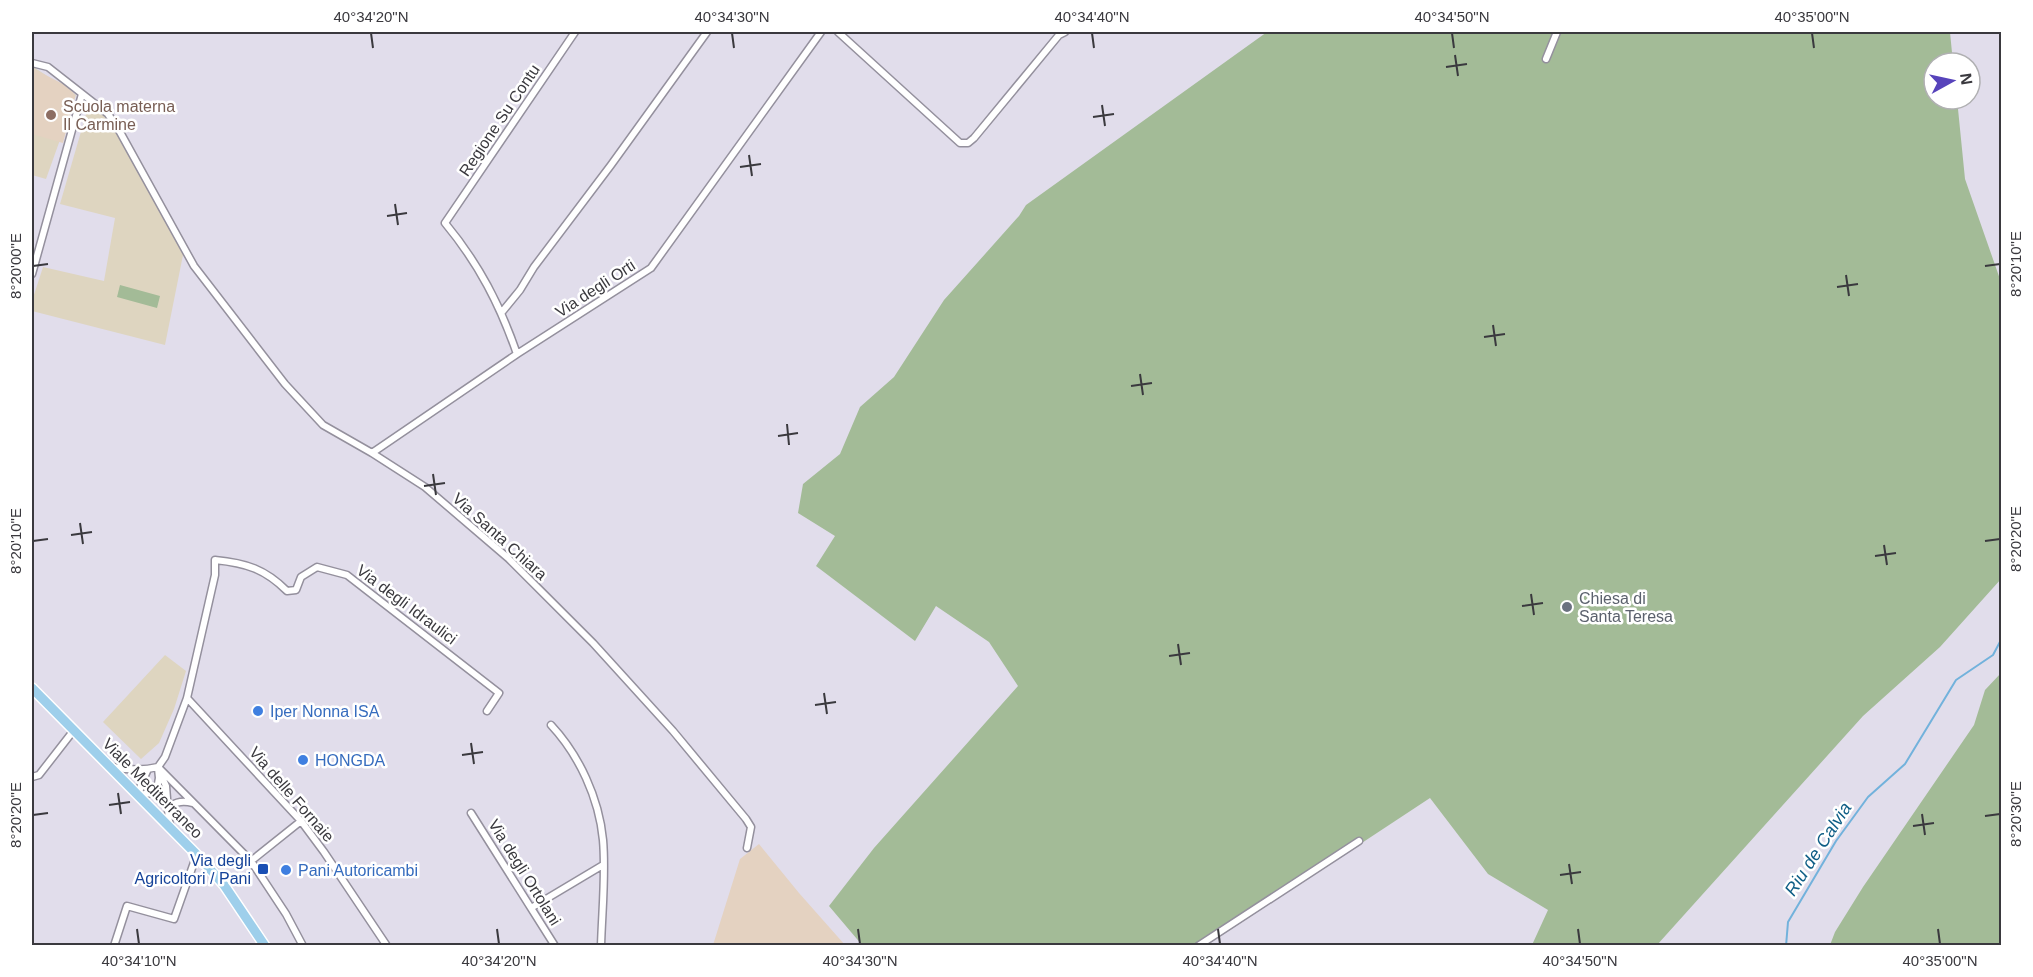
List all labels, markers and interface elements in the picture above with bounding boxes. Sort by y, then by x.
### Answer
text: 40°34'20"N [333,8,409,25]
text: 40°34'30"N [694,8,770,25]
text: 40°34'40"N [1054,8,1130,25]
text: 40°34'50"N [1414,8,1490,25]
text: 40°35'00"N [1774,8,1850,25]
north arrow [1922,51,1982,111]
street label: Regione Su Contu [456,61,543,179]
text: N [1957,72,1976,86]
place label: Scuola materna Il Carmine [63,98,175,133]
marker: Scuola materna Il Carmine [44,108,58,122]
text: 8°20'10"E [2007,231,2024,297]
text: 8°20'00"E [7,233,24,299]
street label: Via degli Orti [552,256,638,320]
street label: Via Santa Chiara [449,490,550,583]
text: 8°20'20"E [2007,506,2024,572]
text: 8°20'10"E [7,508,24,574]
street label: Via degli Idraulici [353,561,460,647]
place label: Chiesa di Santa Teresa [1579,590,1673,625]
marker: Chiesa di Santa Teresa [1560,600,1574,614]
place label: Iper Nonna ISA [270,703,380,720]
marker: Iper Nonna ISA [251,704,265,718]
street label: Viale Mediterraneo [99,735,206,842]
street label: Via delle Fornaie [246,744,337,845]
place label: HONGDA [315,752,386,769]
marker: HONGDA [296,753,310,767]
text: 8°20'30"E [2007,781,2024,847]
text: 8°20'20"E [7,782,24,848]
water label: Riu de Calvia [1780,799,1856,899]
street label: Via degli Ortolani [485,816,564,928]
place label: Via degli Agricoltori / Pani [135,852,251,887]
marker: Via degli Agricoltori / Pani [256,862,270,876]
place label: Pani Autoricambi [298,862,418,879]
marker: Pani Autoricambi [279,863,293,877]
text: 40°34'10"N [101,952,177,969]
text: 40°34'20"N [461,952,537,969]
text: 40°34'30"N [822,952,898,969]
text: 40°34'40"N [1182,952,1258,969]
text: 40°34'50"N [1542,952,1618,969]
text: 40°35'00"N [1902,952,1978,969]

